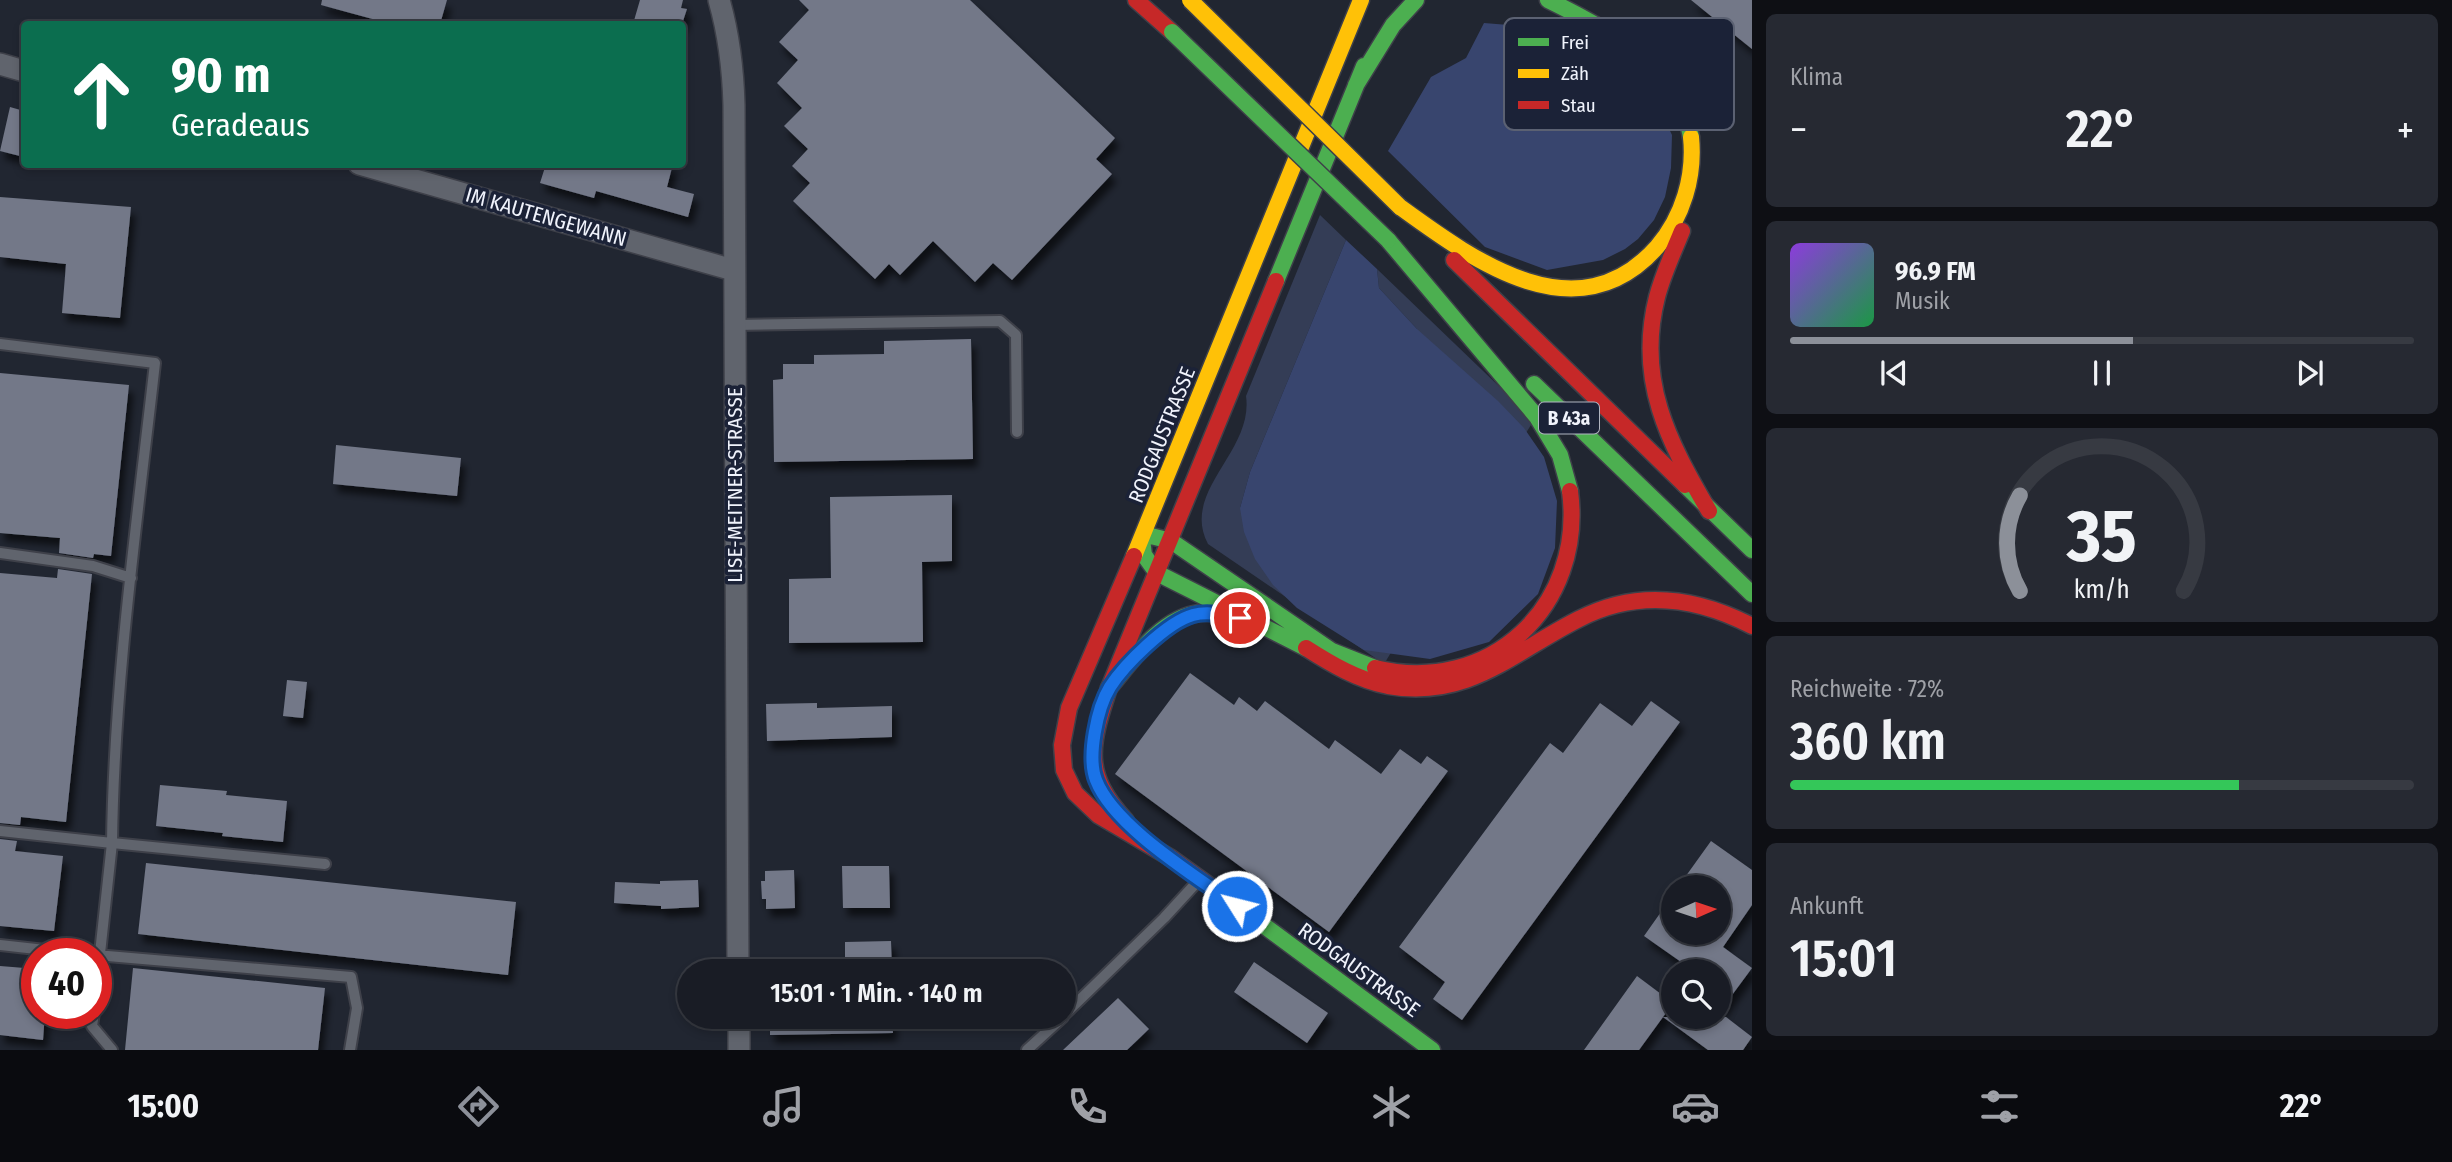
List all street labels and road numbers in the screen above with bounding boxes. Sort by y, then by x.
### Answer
street label: IM KAUTENGEWANN [463,182,629,252]
street label: RODGAUSTRASSE [1123,363,1201,507]
street label: LISE-MEITNER-STRASSE [722,387,748,583]
road number: B 43a [1539,402,1599,434]
street label: RODGAUSTRASSE [1293,917,1425,1023]

